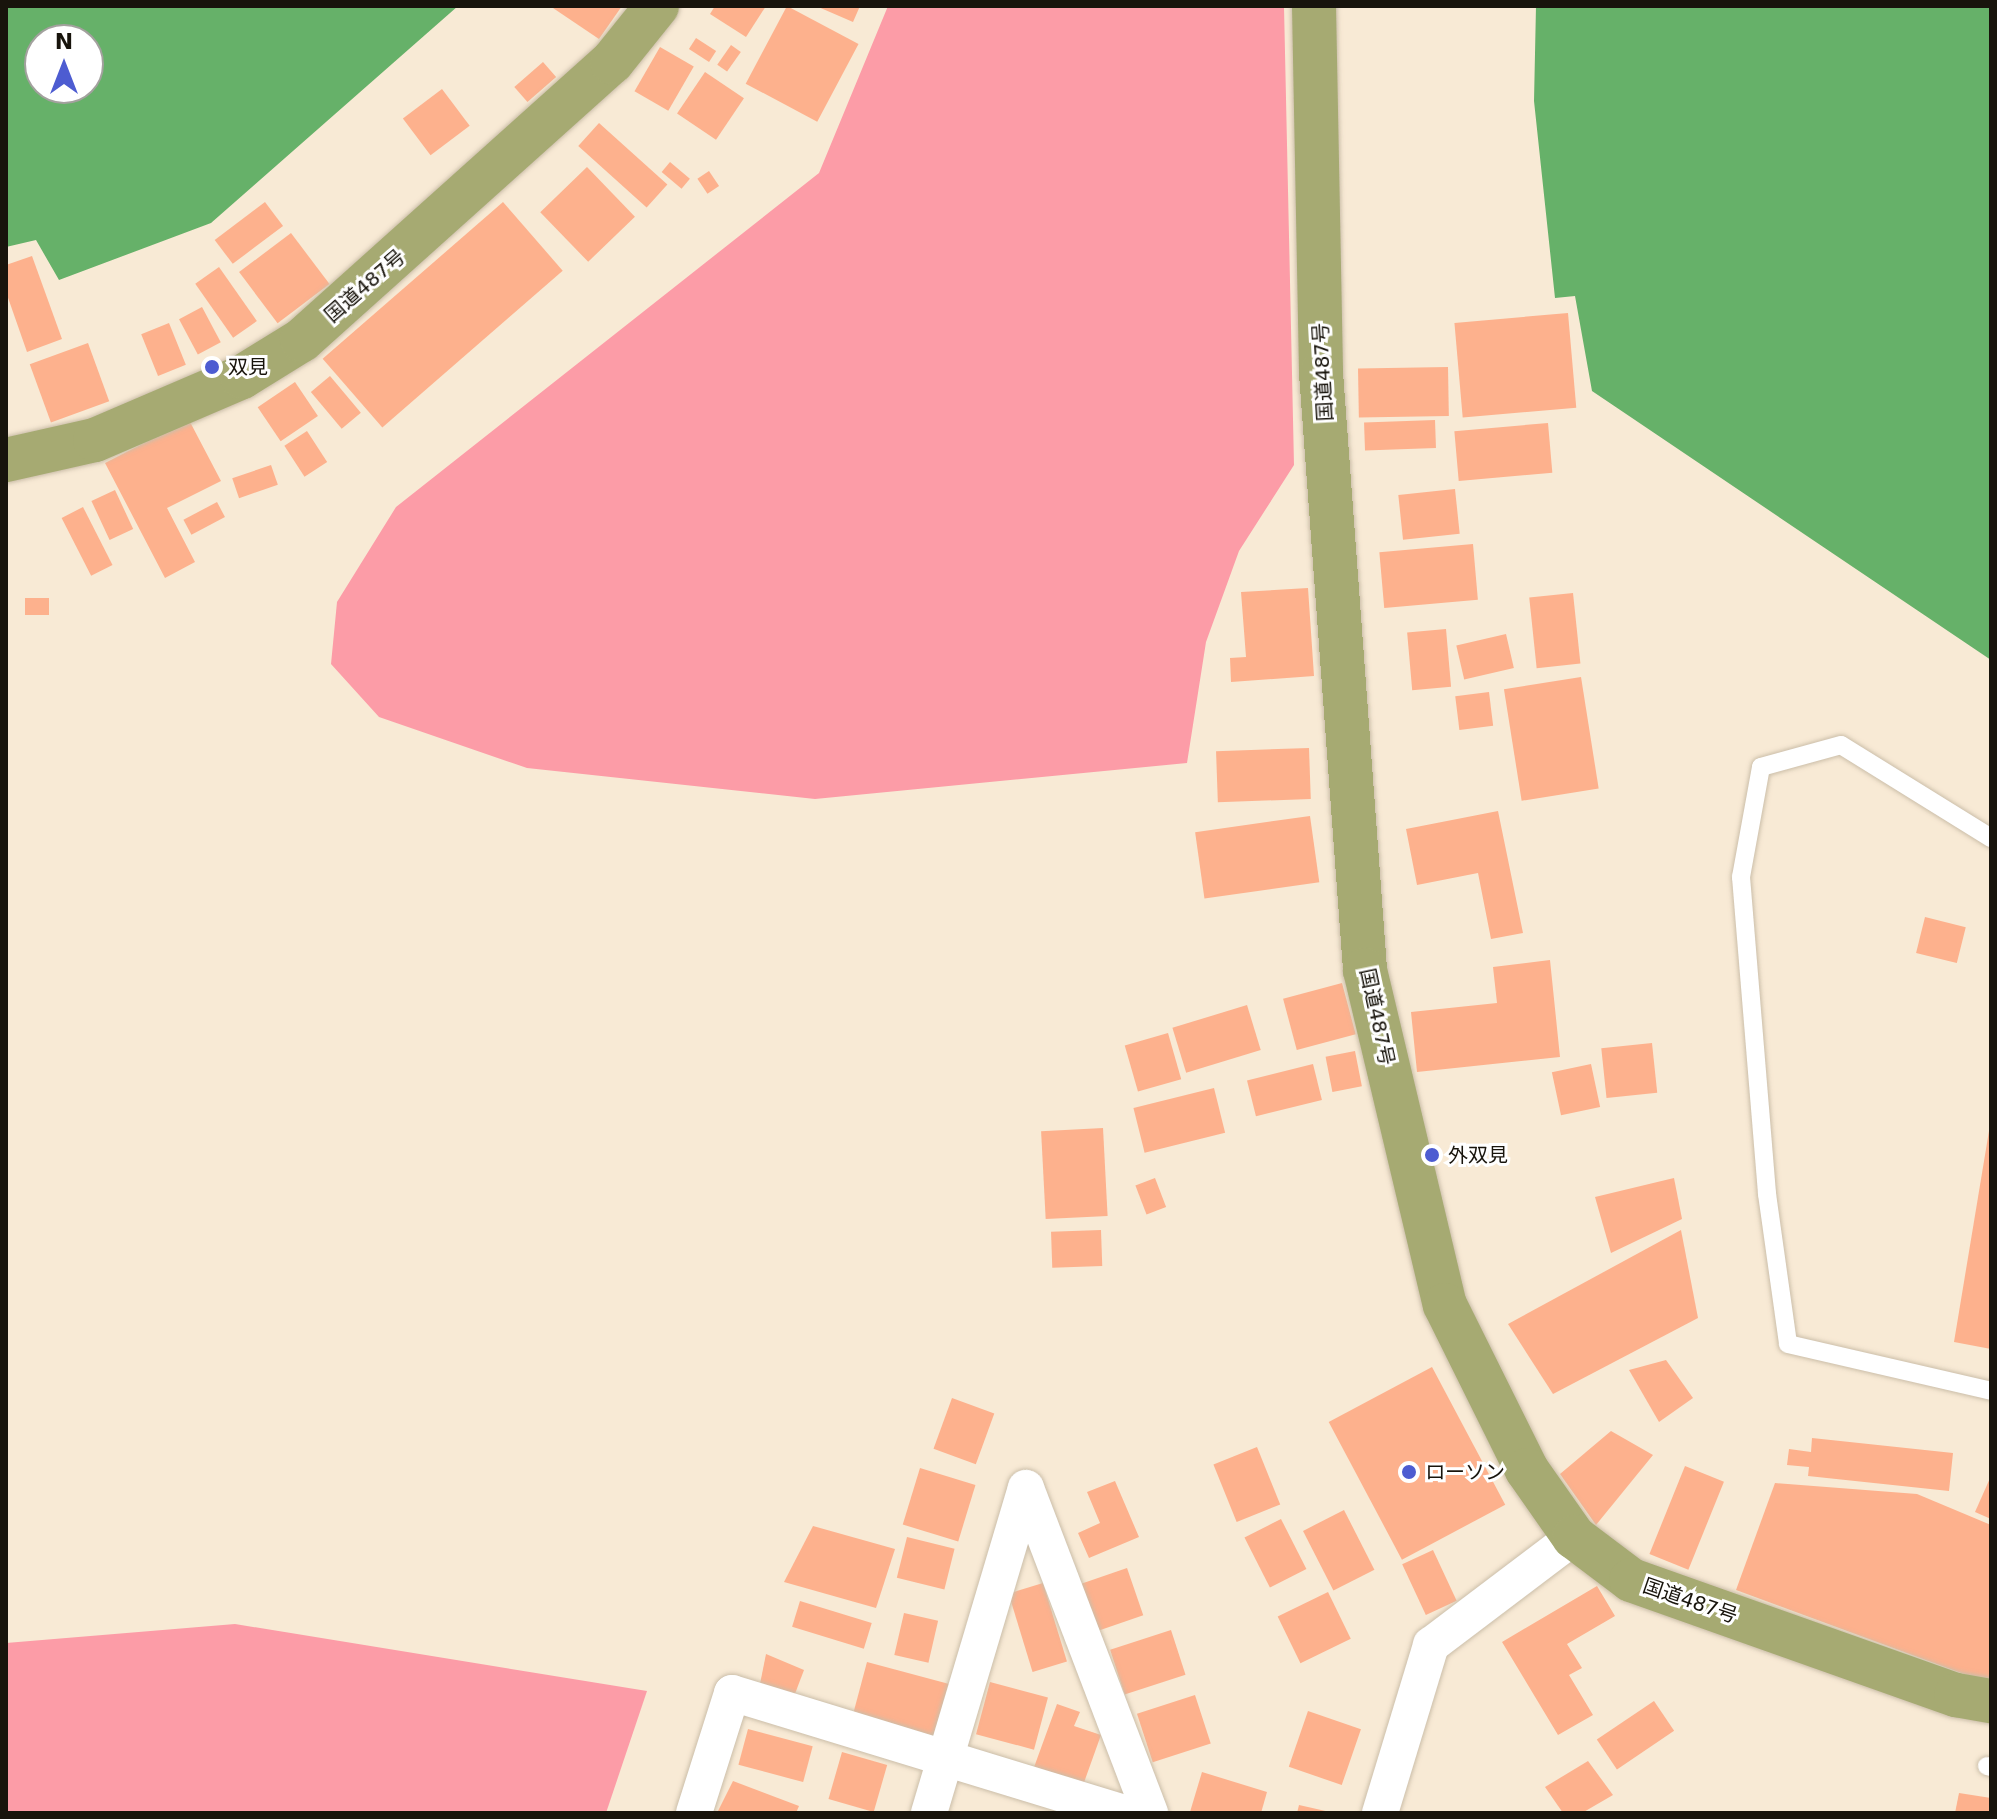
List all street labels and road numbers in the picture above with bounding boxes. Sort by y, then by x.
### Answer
street label: 国道487号 [320,245,410,327]
street label: 国道487号 [1308,322,1338,422]
street label: 国道487号 [1355,966,1399,1068]
street label: 国道487号 [1640,1574,1740,1628]

